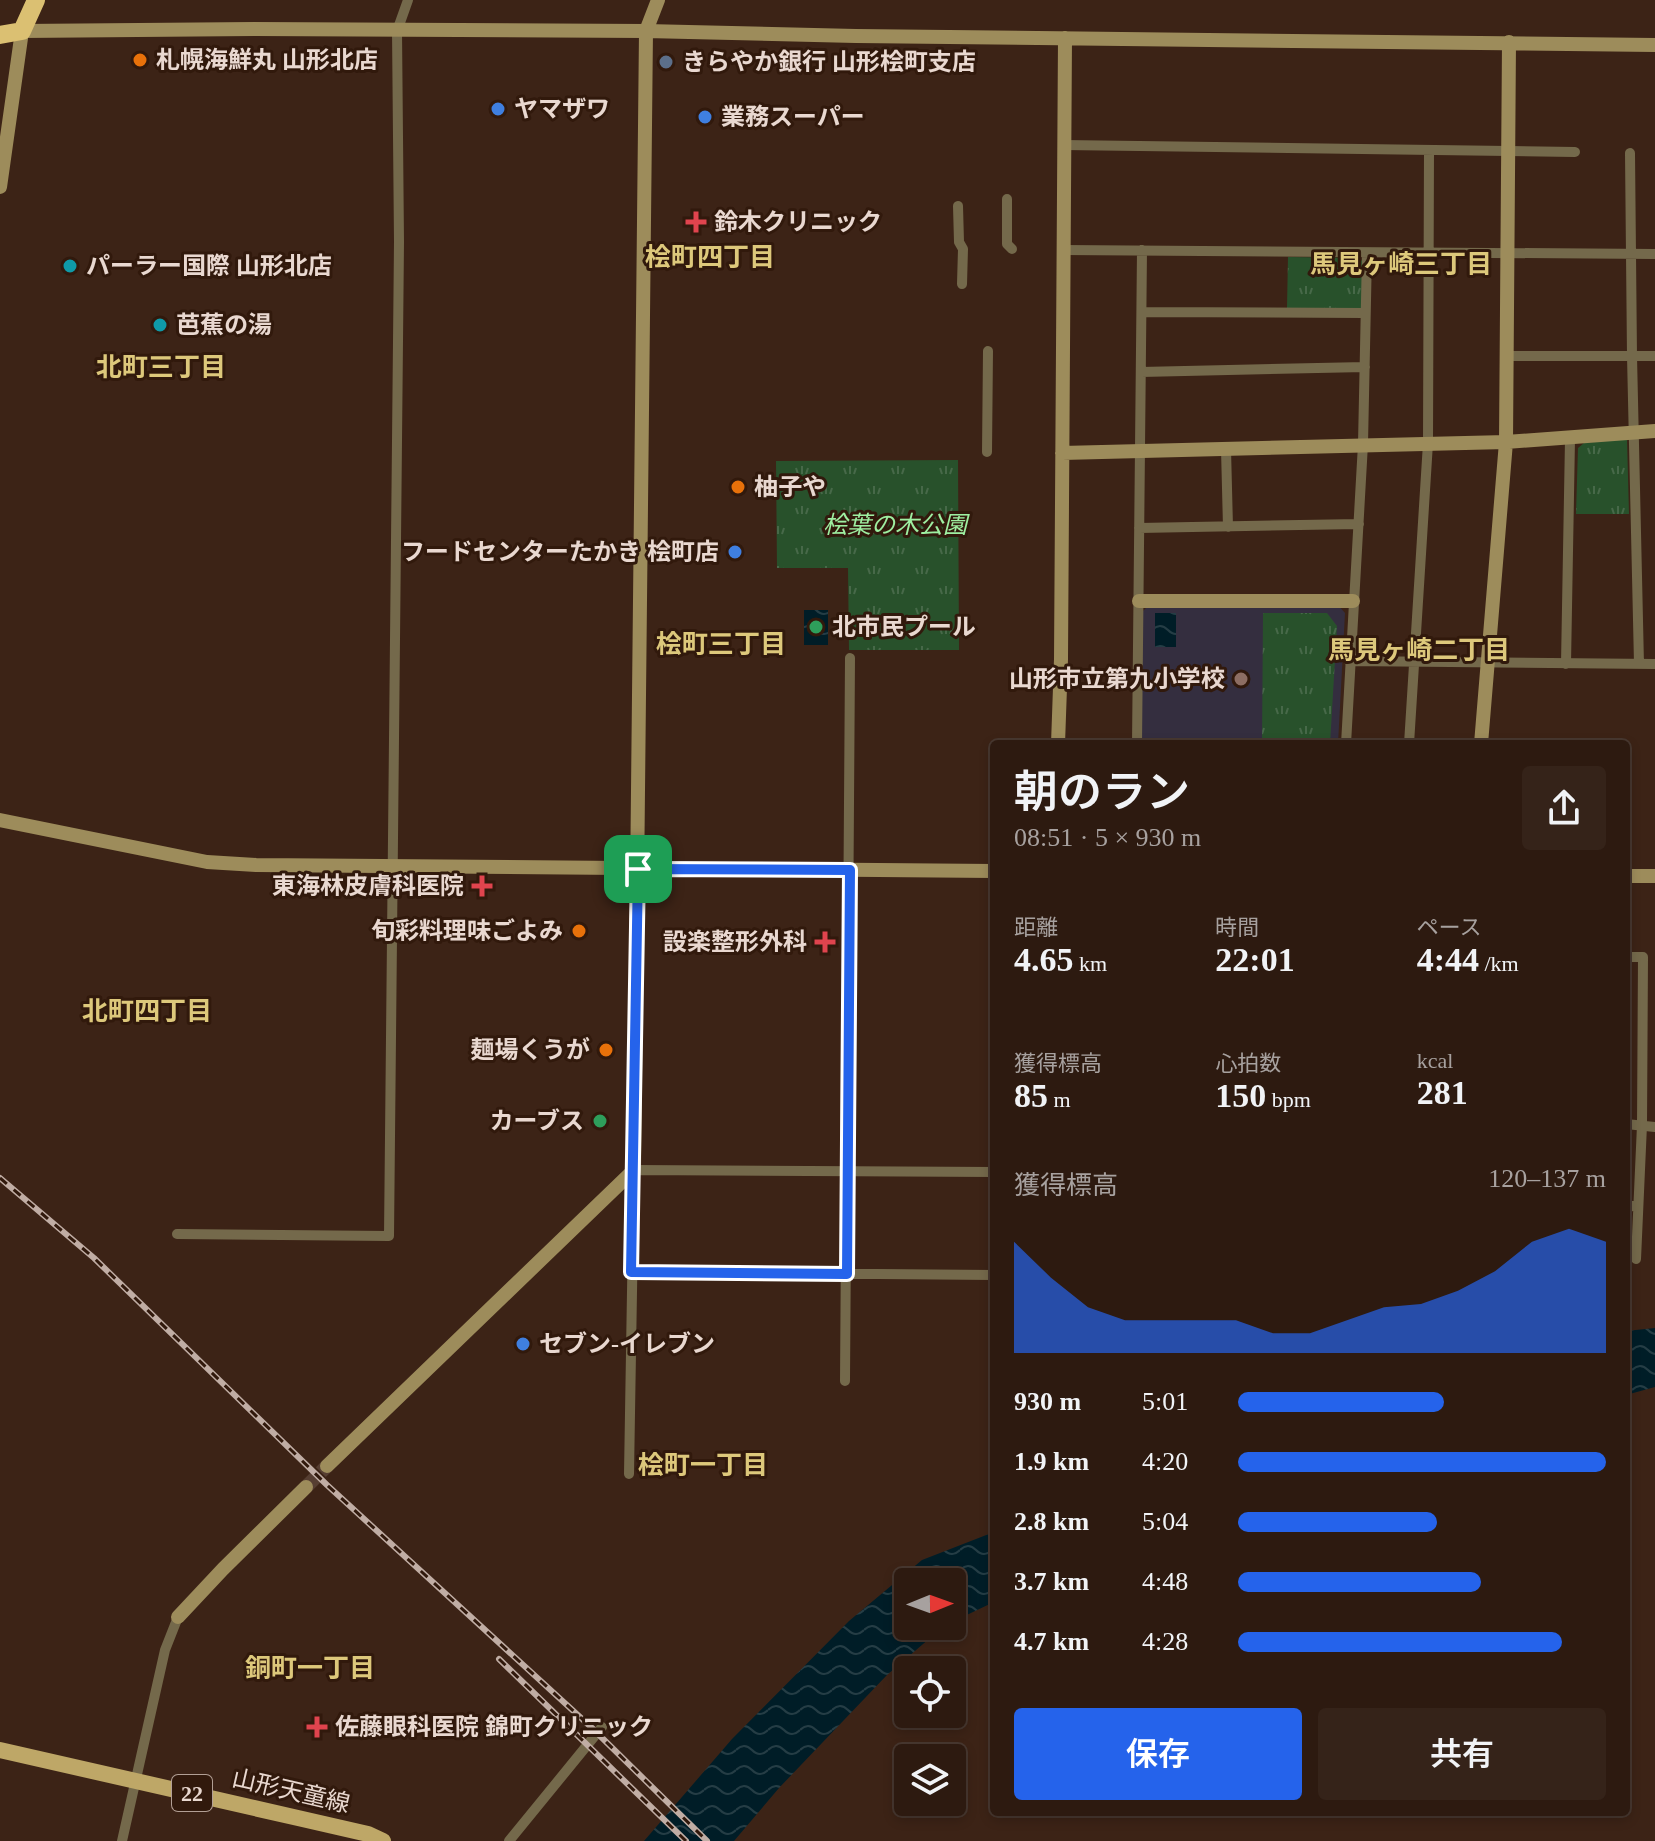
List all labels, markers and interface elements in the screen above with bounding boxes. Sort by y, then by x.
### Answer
place label: 札幌海鮮丸 山形北店 [156,47,378,73]
place label: きらやか銀行 山形桧町支店 [682,49,976,75]
marker: 札幌海鮮丸 山形北店 [131,51,149,69]
marker: きらやか銀行 山形桧町支店 [657,53,675,71]
place label: ヤマザワ [514,96,610,122]
marker: ヤマザワ [489,100,507,118]
place label: 業務スーパー [721,104,865,130]
marker: 業務スーパー [696,108,714,126]
place label: 鈴木クリニック [714,209,882,235]
marker: 鈴木クリニック [685,211,707,233]
district label: 桧町四丁目 [645,243,775,272]
district label: 馬見ヶ崎三丁目 [1310,250,1492,279]
place label: パーラー国際 山形北店 [86,253,332,279]
marker: パーラー国際 山形北店 [61,257,79,275]
place label: 芭蕉の湯 [176,312,272,338]
marker: 芭蕉の湯 [151,316,169,334]
district label: 北町三丁目 [96,353,226,382]
place label: 柚子や [754,474,826,500]
marker: 柚子や [729,478,747,496]
park label: 桧葉の木公園 [823,512,970,538]
place label: フードセンターたかき 桧町店 [401,539,719,565]
marker: フードセンターたかき 桧町店 [726,543,744,561]
place label: 北市民プール [832,614,976,640]
marker: 北市民プール [807,618,825,636]
district label: 桧町三丁目 [656,630,786,659]
district label: 馬見ヶ崎二丁目 [1328,636,1510,665]
place label: 山形市立第九小学校 [1009,666,1225,692]
marker: 山形市立第九小学校 [1232,670,1250,688]
button: share [1522,766,1606,850]
text: 朝のラン [1014,768,1190,817]
text: 08:51 · 5 × 930 m [1014,823,1201,852]
pin [604,835,672,903]
icon: arrive [616,847,660,891]
place label: 東海林皮膚科医院 [272,873,464,899]
marker: 東海林皮膚科医院 [471,875,493,897]
text: 距離 [1014,915,1058,940]
text: 時間 [1215,915,1259,940]
text: ペース [1417,915,1482,940]
place label: 旬彩料理味ごよみ [371,918,563,944]
marker: 旬彩料理味ごよみ [570,922,588,940]
place label: 設楽整形外科 [663,929,807,955]
marker: 設楽整形外科 [814,931,836,953]
text: 4.65 [1014,941,1074,978]
text: 22:01 [1215,941,1295,978]
text: 4:44 [1417,941,1479,978]
text: km [1074,951,1107,976]
text: /km [1479,951,1519,976]
district label: 北町四丁目 [82,997,212,1026]
place label: 麺場くうが [470,1037,590,1063]
marker: 麺場くうが [597,1041,615,1059]
text: kcal [1417,1048,1453,1073]
text: 獲得標高 [1014,1051,1102,1076]
text: 心拍数 [1215,1051,1281,1076]
text: 281 [1417,1074,1468,1111]
text: 85 [1014,1077,1048,1114]
text: 150 [1215,1077,1266,1114]
text: m [1048,1087,1071,1112]
text: bpm [1266,1087,1311,1112]
place label: カーブス [489,1108,584,1134]
marker: カーブス [591,1112,609,1130]
text: 120–137 m [1488,1164,1606,1193]
text: 獲得標高 [1014,1171,1118,1200]
place label: セブン-イレブン [539,1331,715,1357]
marker: セブン-イレブン [514,1335,532,1353]
text: 930 m [1014,1387,1081,1416]
text: 5:01 [1142,1387,1188,1416]
text: 1.9 km [1014,1447,1089,1476]
text: 4:20 [1142,1447,1188,1476]
district label: 桧町一丁目 [638,1451,768,1480]
text: 2.8 km [1014,1507,1089,1536]
text: 5:04 [1142,1507,1188,1536]
text: 3.7 km [1014,1567,1089,1596]
text: 4:48 [1142,1567,1188,1596]
north arrow [894,1568,966,1640]
map controls [894,1568,966,1816]
text: 4.7 km [1014,1627,1089,1656]
text: 4:28 [1142,1627,1188,1656]
district label: 銅町一丁目 [245,1654,375,1683]
button: locate [894,1656,966,1728]
button: 保存 [1014,1708,1302,1800]
button: 共有 [1318,1708,1606,1800]
place label: 佐藤眼科医院 錦町クリニック [335,1714,653,1740]
marker: 佐藤眼科医院 錦町クリニック [306,1716,328,1738]
button: layers [894,1744,966,1816]
street label: 山形天童線 [230,1765,352,1817]
road number: 22 [172,1775,212,1811]

